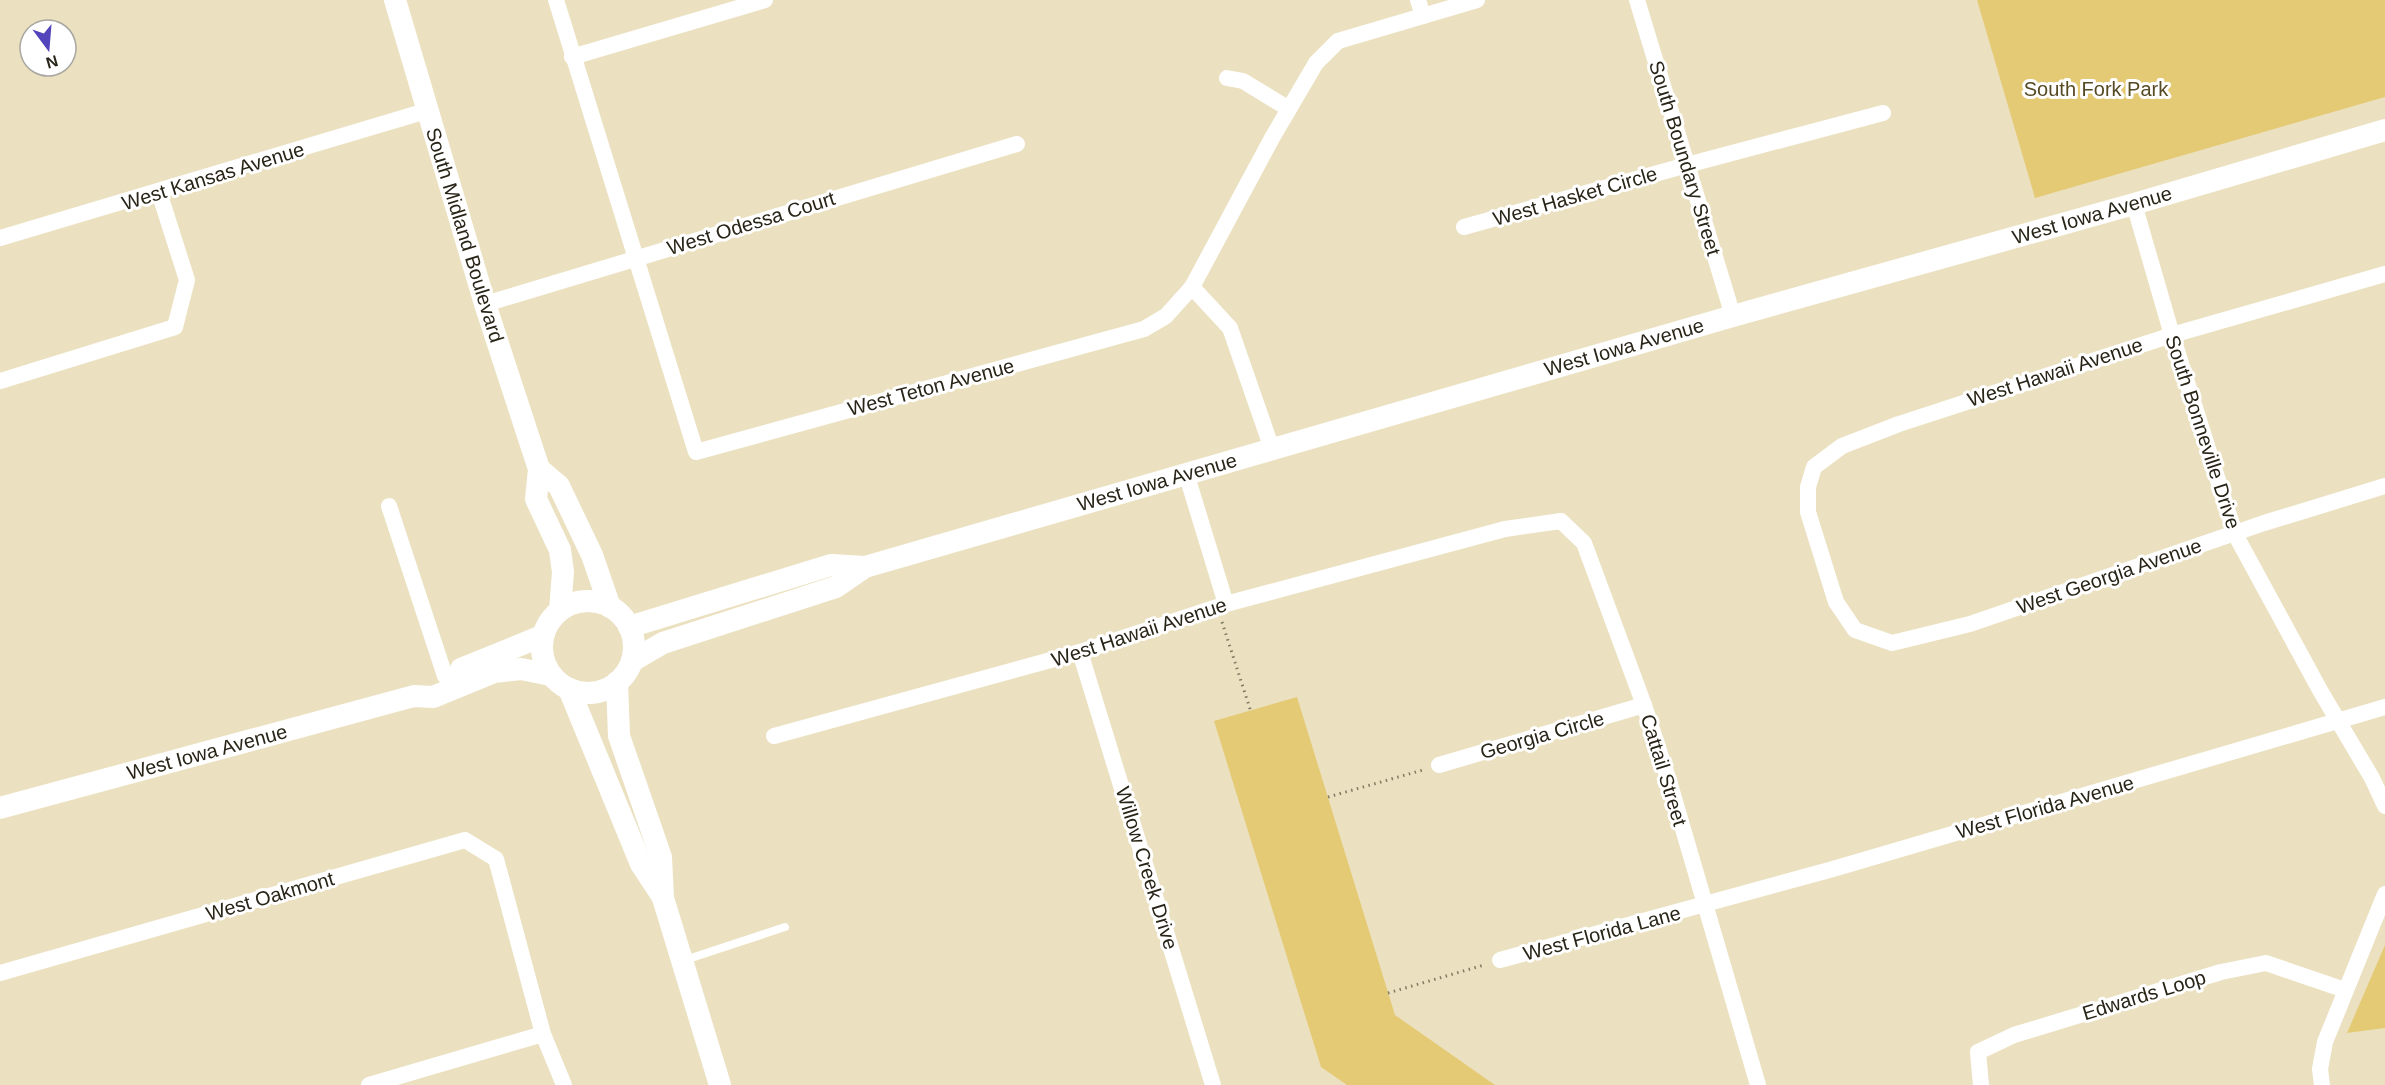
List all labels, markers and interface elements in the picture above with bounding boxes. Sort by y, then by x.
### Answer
north arrow [18,18,78,78]
text: N [44,52,60,72]
street label: South Boundary Street [1645,58,1725,258]
park label: South Fork Park [2024,78,2169,100]
street label: South Midland Boulevard [422,125,508,345]
street label: West Kansas Avenue [119,138,307,214]
street label: West Hasket Circle [1490,162,1660,230]
street label: West Iowa Avenue [2010,182,2174,248]
street label: West Odessa Court [665,187,838,259]
street label: West Iowa Avenue [1542,314,1706,380]
street label: South Bonneville Drive [2161,332,2245,532]
street label: West Hawaii Avenue [1965,333,2145,411]
street label: West Teton Avenue [845,354,1017,420]
street label: West Iowa Avenue [1075,449,1239,515]
street label: West Georgia Avenue [2014,534,2204,618]
street label: West Hawaii Avenue [1049,593,1229,671]
street label: Georgia Circle [1478,707,1606,763]
street label: Cattail Street [1637,712,1692,829]
street label: West Iowa Avenue [125,720,289,784]
street label: West Florida Avenue [1954,771,2136,843]
street label: Willow Creek Drive [1112,784,1182,952]
street label: West Oakmont [204,867,337,925]
street label: West Florida Lane [1521,901,1683,965]
street label: Edwards Loop [2080,966,2208,1024]

